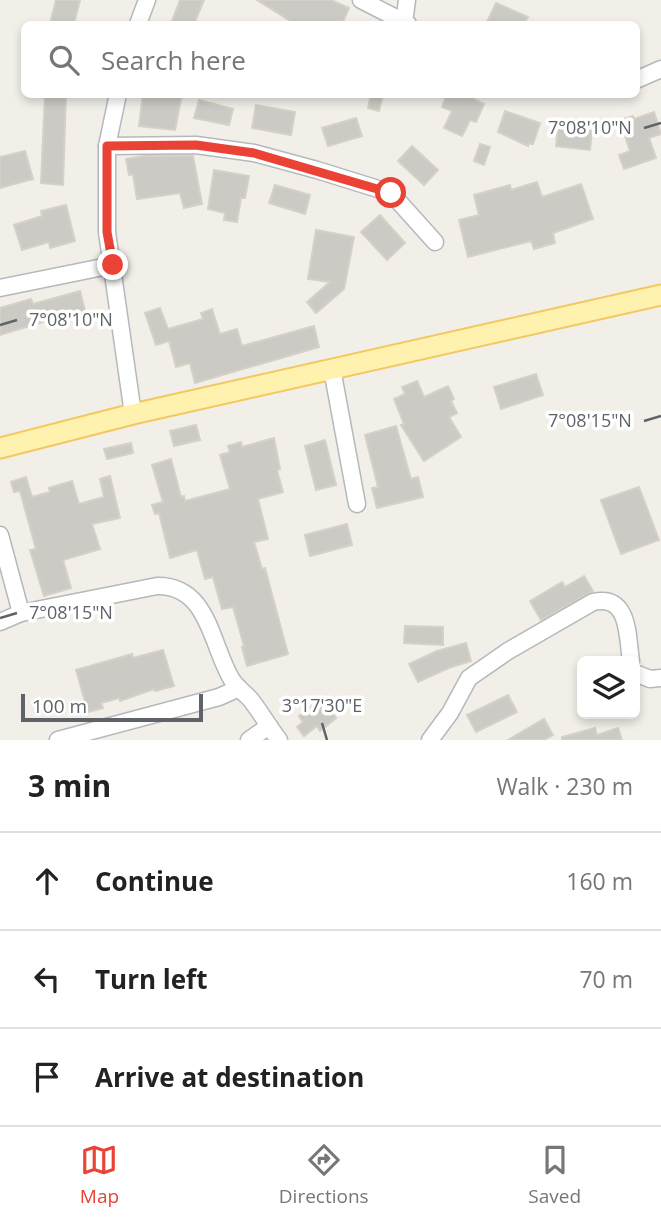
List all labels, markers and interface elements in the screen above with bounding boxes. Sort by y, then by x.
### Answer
search box [21,21,640,98]
icon: search [45,41,83,79]
text: Search here [101,42,246,78]
text: 7°08'10"N [548,115,632,139]
route start [375,177,406,208]
route end [97,249,128,280]
text: 7°08'10"N [29,307,113,331]
text: 7°08'15"N [548,408,632,432]
text: 7°08'15"N [29,600,113,624]
map controls [577,656,640,719]
button: layers [577,656,640,719]
scale bar [21,691,203,723]
text: 100 m [32,693,87,719]
text: 3°17'30"E [282,693,362,717]
text: 3 min [28,765,111,806]
text: Walk · 230 m [496,770,633,802]
icon: ahead [28,862,66,900]
text: Continue [95,863,214,899]
text: 160 m [566,865,633,897]
icon: left [28,960,66,998]
text: Turn left [95,961,207,997]
text: 70 m [579,963,633,995]
icon: arrive [28,1058,66,1096]
text: Arrive at destination [95,1059,364,1095]
tab: Map [80,1141,119,1209]
tab: Directions [279,1141,369,1209]
tab: Saved [528,1141,581,1209]

